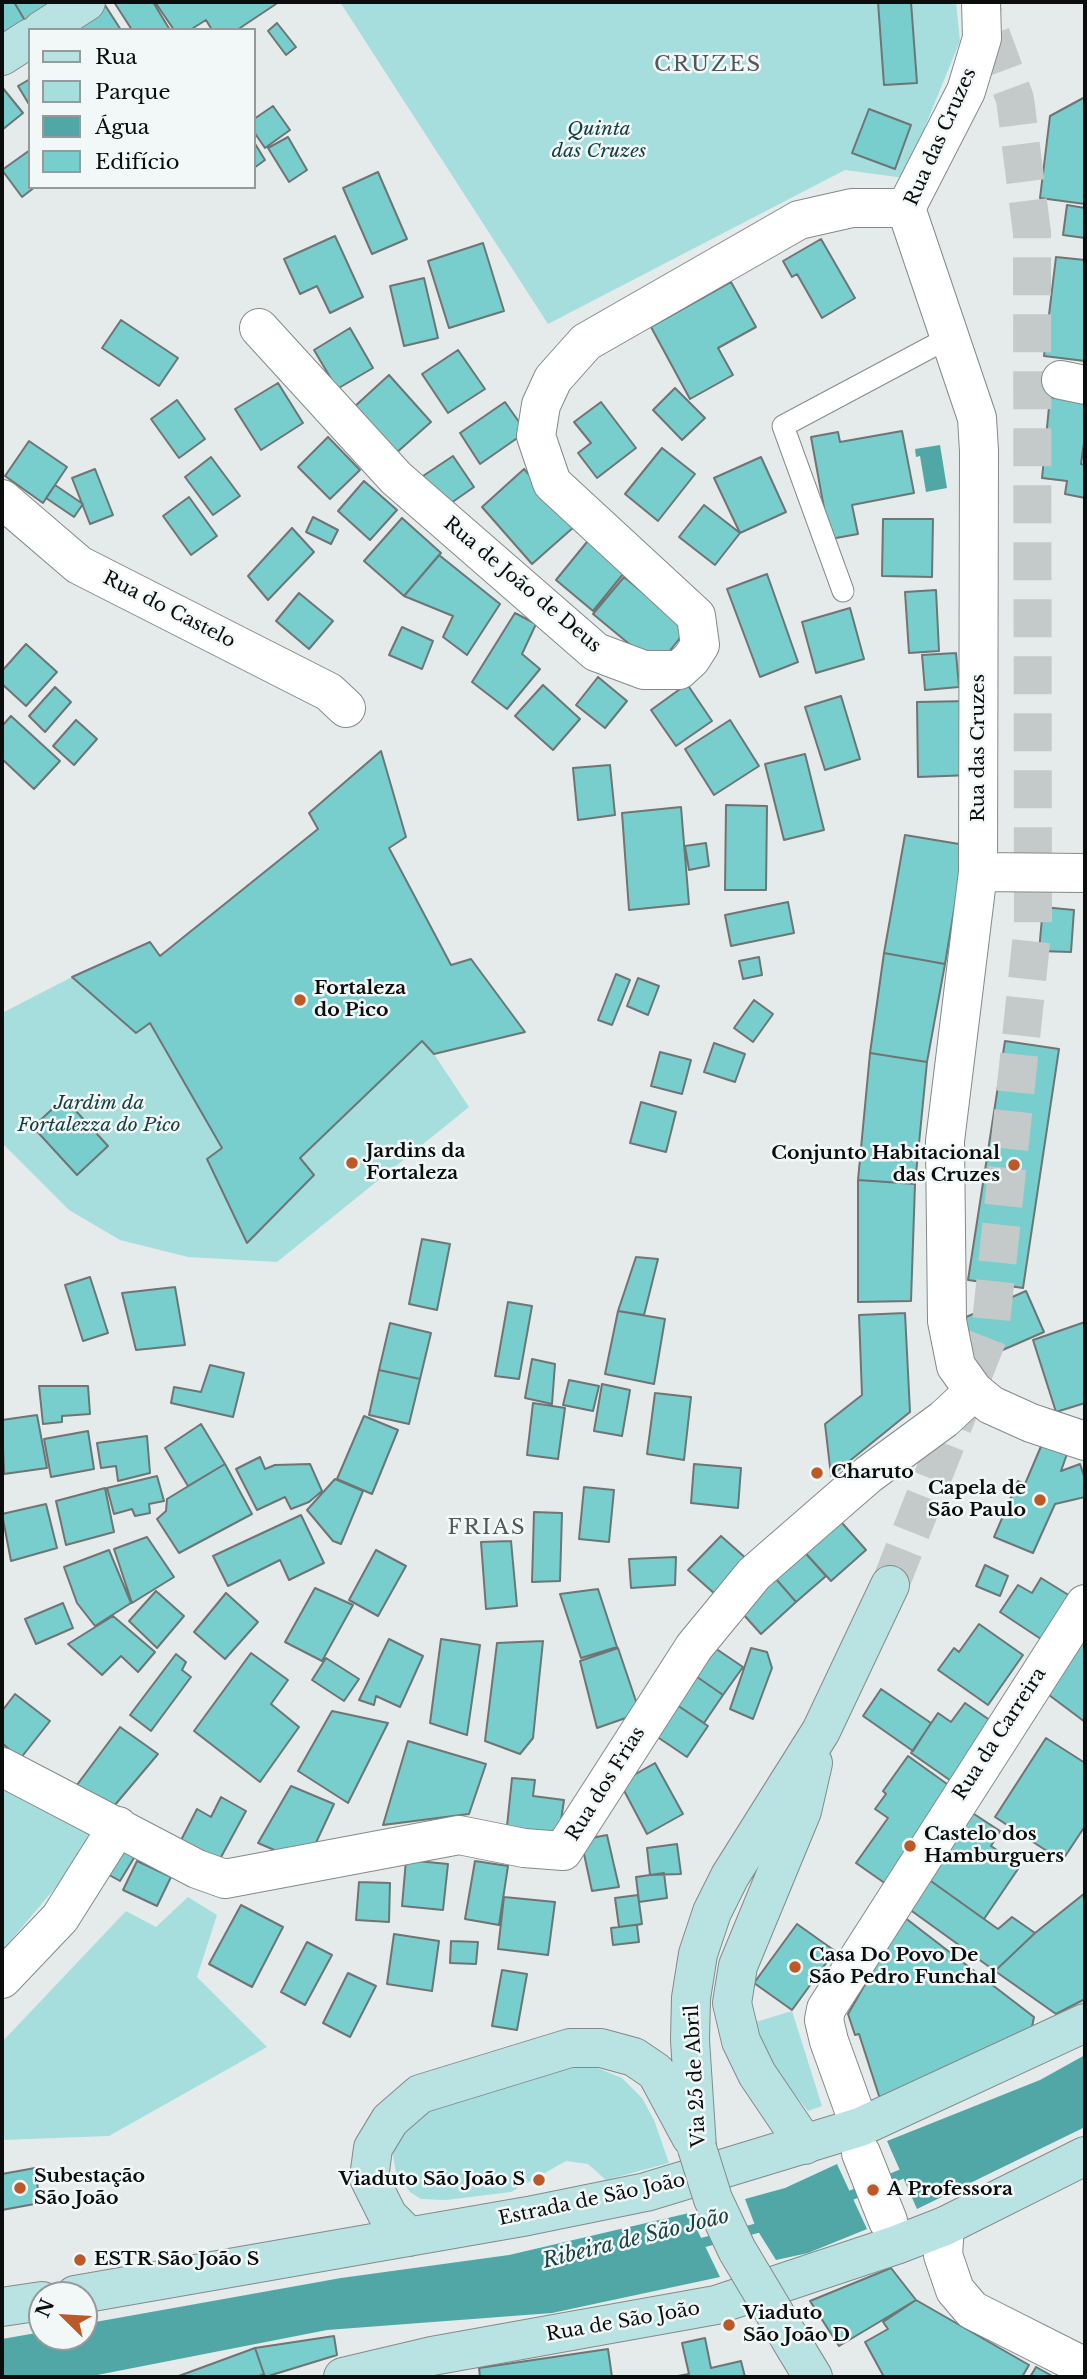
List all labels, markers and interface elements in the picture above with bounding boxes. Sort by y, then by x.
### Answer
legend [28,28,256,189]
text: Rua [95,44,137,70]
district label: CRUZES [655,52,761,78]
street label: Rua das Cruzes [900,65,982,209]
text: Parque [95,79,170,105]
text: Água [95,114,150,140]
park label: Quinta das Cruzes [552,119,646,163]
text: Edifício [95,149,180,175]
street label: Rua de João de Deus [439,512,605,658]
street label: Rua do Castelo [99,567,239,653]
street label: Rua das Cruzes [968,674,990,822]
place label: Fortaleza do Pico [314,978,406,1022]
marker: Fortaleza do Pico [292,992,308,1008]
park label: Jardim da Fortalezza do Pico [18,1093,180,1137]
place label: Jardins da Fortaleza [366,1141,465,1185]
place label: Conjunto Habitacional das Cruzes [771,1143,1000,1187]
marker: Jardins da Fortaleza [344,1155,360,1171]
marker: Conjunto Habitacional das Cruzes [1006,1157,1022,1173]
place label: Charuto [831,1462,914,1484]
marker: Charuto [809,1465,825,1481]
place label: Capela de São Paulo [928,1478,1026,1522]
marker: Capela de São Paulo [1032,1492,1048,1508]
district label: FRIAS [448,1515,526,1541]
street label: Rua da Carreira [949,1664,1051,1804]
street label: Rua dos Frias [562,1723,650,1845]
place label: Castelo dos Hamburguers [924,1824,1064,1868]
marker: Castelo dos Hamburguers [902,1838,918,1854]
place label: Casa Do Povo De São Pedro Funchal [809,1945,997,1989]
marker: Casa Do Povo De São Pedro Funchal [787,1959,803,1975]
street label: Via 25 de Abril [681,2004,711,2148]
place label: Subestação São João [34,2166,145,2210]
place label: Viaduto São João S [339,2169,525,2191]
street label: Estrada de São João [497,2169,687,2231]
marker: Viaduto São João S [531,2172,547,2188]
place label: A Professora [887,2179,1013,2201]
marker: Subestação São João [12,2180,28,2196]
marker: A Professora [865,2182,881,2198]
water label: Ribeira de São João [540,2204,732,2274]
place label: ESTR São João S [94,2249,259,2271]
marker: ESTR São João S [72,2252,88,2268]
north arrow [28,2281,98,2351]
text: N [31,2295,59,2321]
street label: Rua de São João [544,2297,702,2347]
place label: Viaduto São João D [743,2303,850,2347]
marker: Viaduto São João D [721,2317,737,2333]

